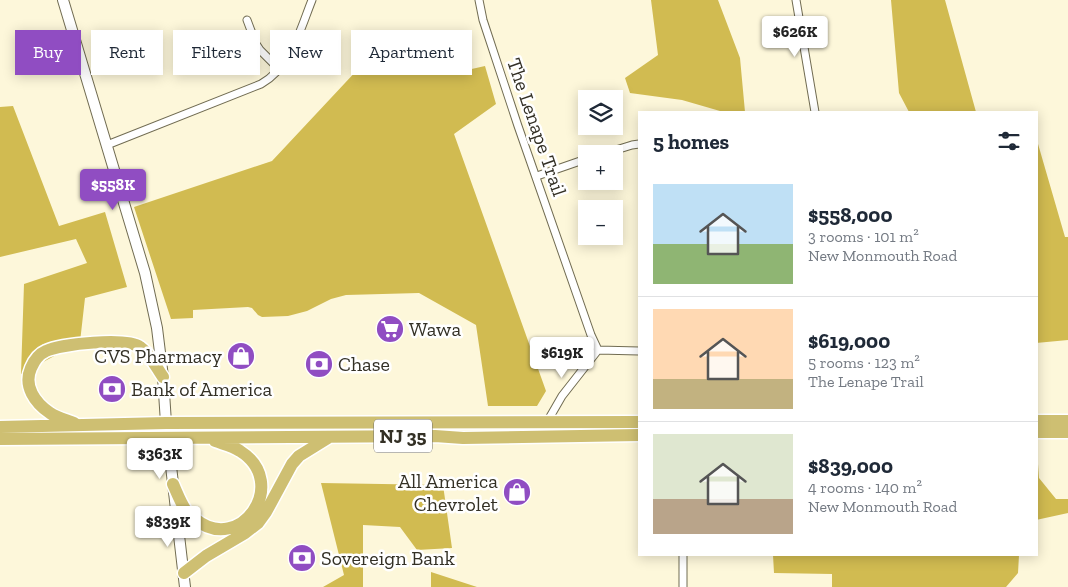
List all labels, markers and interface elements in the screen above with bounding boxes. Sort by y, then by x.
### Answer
pin: $626K [760,15,830,58]
text: $626K [773,22,817,41]
chip: Buy [15,30,81,75]
chip: Rent [91,30,163,75]
chip: Filters [173,30,260,75]
chip: New [270,30,341,75]
chip: Apartment [351,30,472,75]
street label: The Lenape Trail [502,55,572,199]
map controls [578,90,623,245]
button: layers [578,90,623,135]
icon: filters [995,127,1023,155]
text: 5 homes [653,129,729,154]
button: + [578,145,623,190]
pin: $558K [78,168,148,211]
text: $558K [91,175,135,194]
button: − [578,200,623,245]
text: $558,000 [808,202,893,227]
icon: home [693,204,753,264]
text: 3 rooms · 101 m² [808,227,919,246]
text: New Monmouth Road [808,246,957,265]
supermarket icon: Wawa [375,314,405,344]
place label: Wawa [409,317,461,341]
text: $619,000 [808,328,890,353]
icon: home [693,329,753,389]
pin: $619K [527,336,597,379]
shop icon: CVS Pharmacy [226,341,256,371]
text: $619K [541,343,583,362]
place label: CVS Pharmacy [94,344,223,368]
bank icon: Chase [304,349,334,379]
place label: Chase [338,352,390,376]
text: 5 rooms · 123 m² [808,353,920,372]
text: The Lenape Trail [808,372,924,391]
bank icon: Bank of America [97,374,127,404]
place label: Bank of America [131,377,273,401]
road number: NJ 35 [374,420,432,452]
pin: $363K [125,438,195,480]
text: $363K [138,444,182,463]
text: $839,000 [808,453,893,478]
icon: home [693,454,753,514]
place label: All America Chevrolet [398,469,499,516]
shop icon: All America Chevrolet [502,477,532,507]
text: 4 rooms · 140 m² [808,478,922,497]
text: New Monmouth Road [808,497,957,516]
pin: $839K [133,506,203,548]
text: $839K [146,512,190,531]
bank icon: Sovereign Bank [287,543,317,573]
place label: Sovereign Bank [321,546,455,570]

